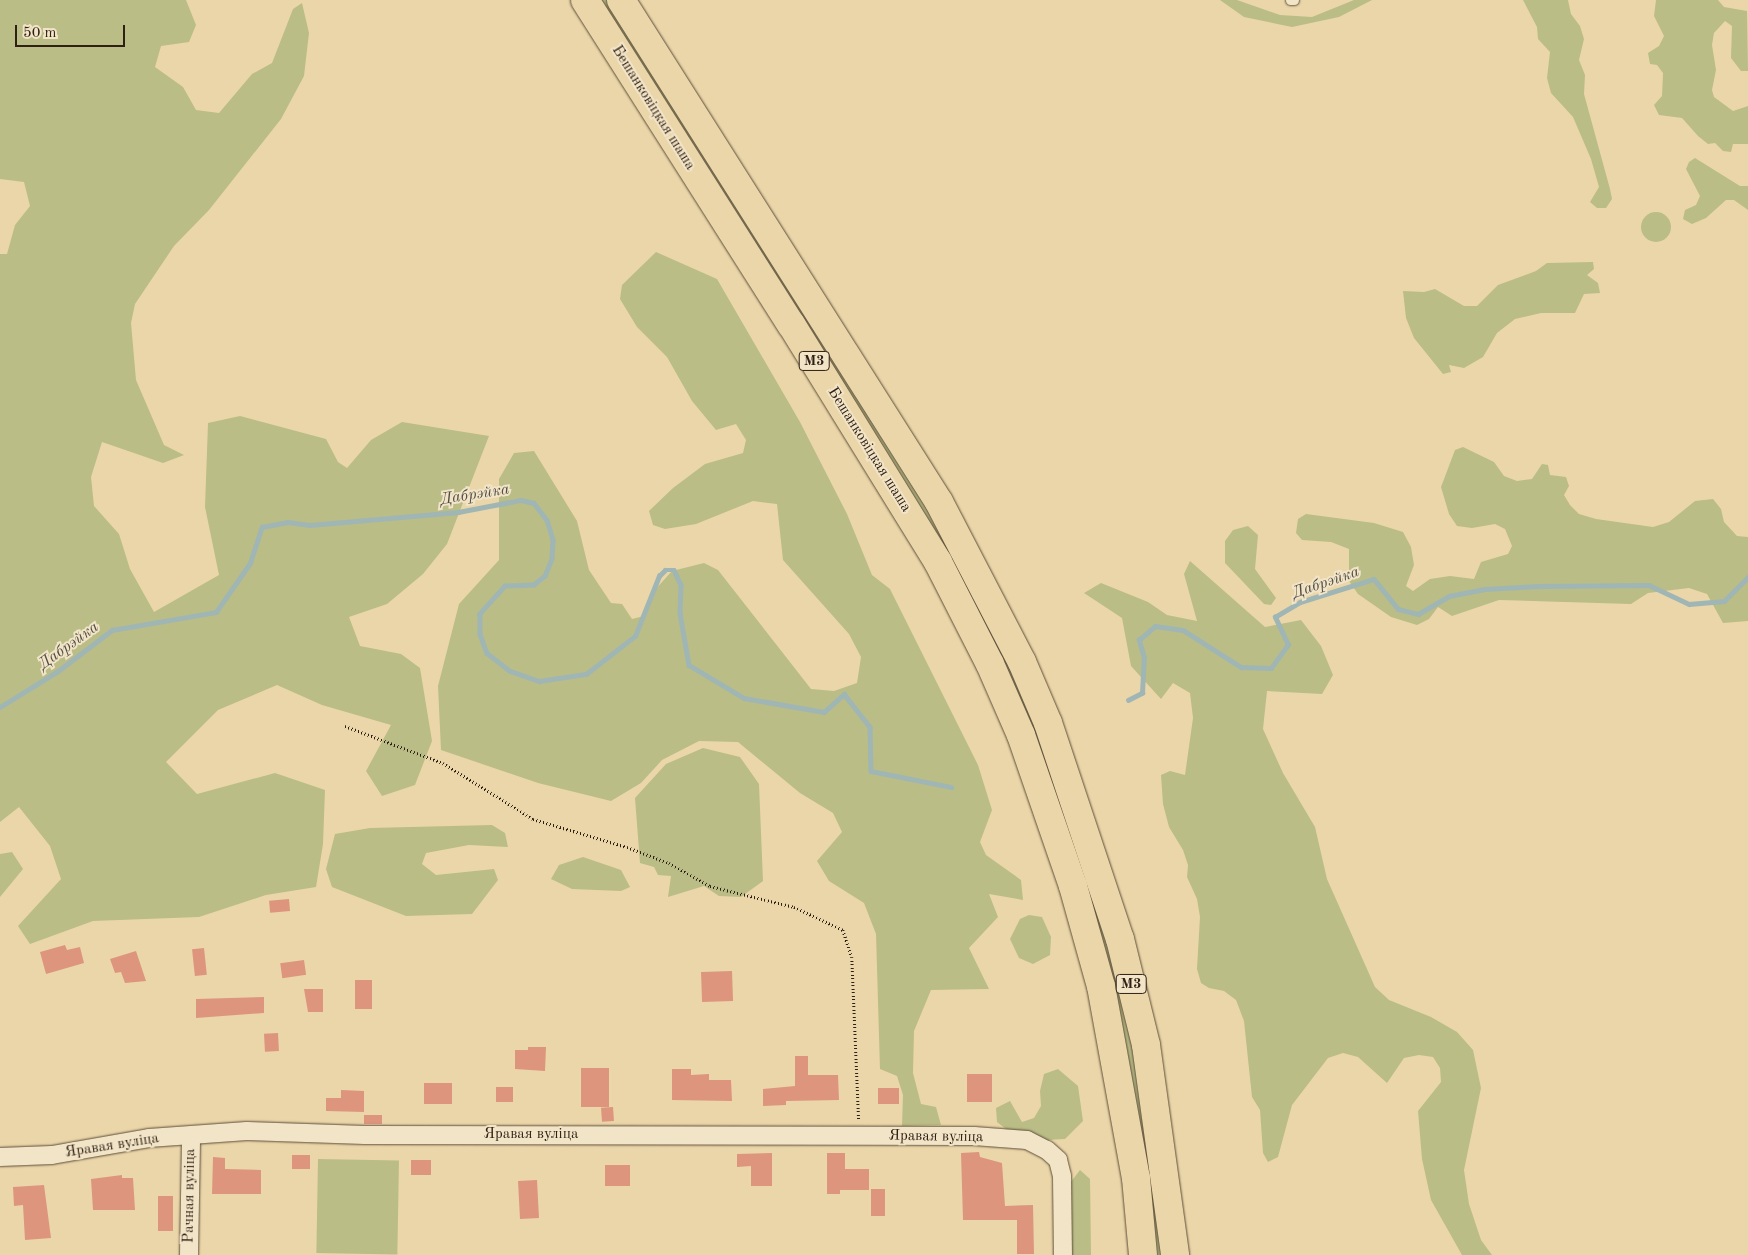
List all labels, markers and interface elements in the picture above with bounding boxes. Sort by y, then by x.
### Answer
scale bar [18,15,128,47]
text: 50 m [23,26,57,41]
street label: Бешанковіцкая шаша [607,42,699,174]
road number: М3 [798,350,830,372]
street label: Бешанковіцкая шаша [823,384,915,516]
water label: Дабрэйка [439,480,511,510]
water label: Дабрэйка [1290,563,1362,603]
water label: Дабрэйка [35,618,103,674]
road number: М3 [1115,972,1147,996]
street label: Яравая вуліца [484,1126,578,1144]
street label: Яравая вуліца [889,1127,983,1147]
street label: Яравая вуліца [64,1130,160,1162]
street label: Рачная вуліца [180,1149,200,1243]

